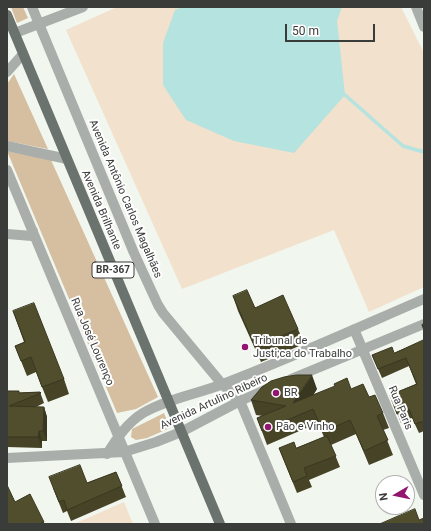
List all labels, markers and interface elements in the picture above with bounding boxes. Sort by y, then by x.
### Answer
scale bar [287,16,377,42]
text: 50 m [292,24,319,38]
street label: Avenida Antônio Carlos Magalhães [86,118,164,280]
street label: Avenida Brilhante [78,168,124,252]
road number: BR-367 [92,262,134,278]
street label: Rua José Lourenço [68,296,116,388]
place label: Tribunal de Justi;ca do Trabalho [253,334,352,360]
marker: Tribunal de Justi;ca do Trabalho [240,342,250,352]
street label: Avenida Artulino Ribeiro [158,371,270,433]
street label: Rua Paris [385,384,415,432]
place label: BR [284,386,298,400]
marker: BR [271,388,281,398]
place label: Pão e Vinho [276,420,335,434]
marker: Pão e Vinho [263,422,273,432]
north arrow [375,475,415,515]
text: N [377,492,391,502]

